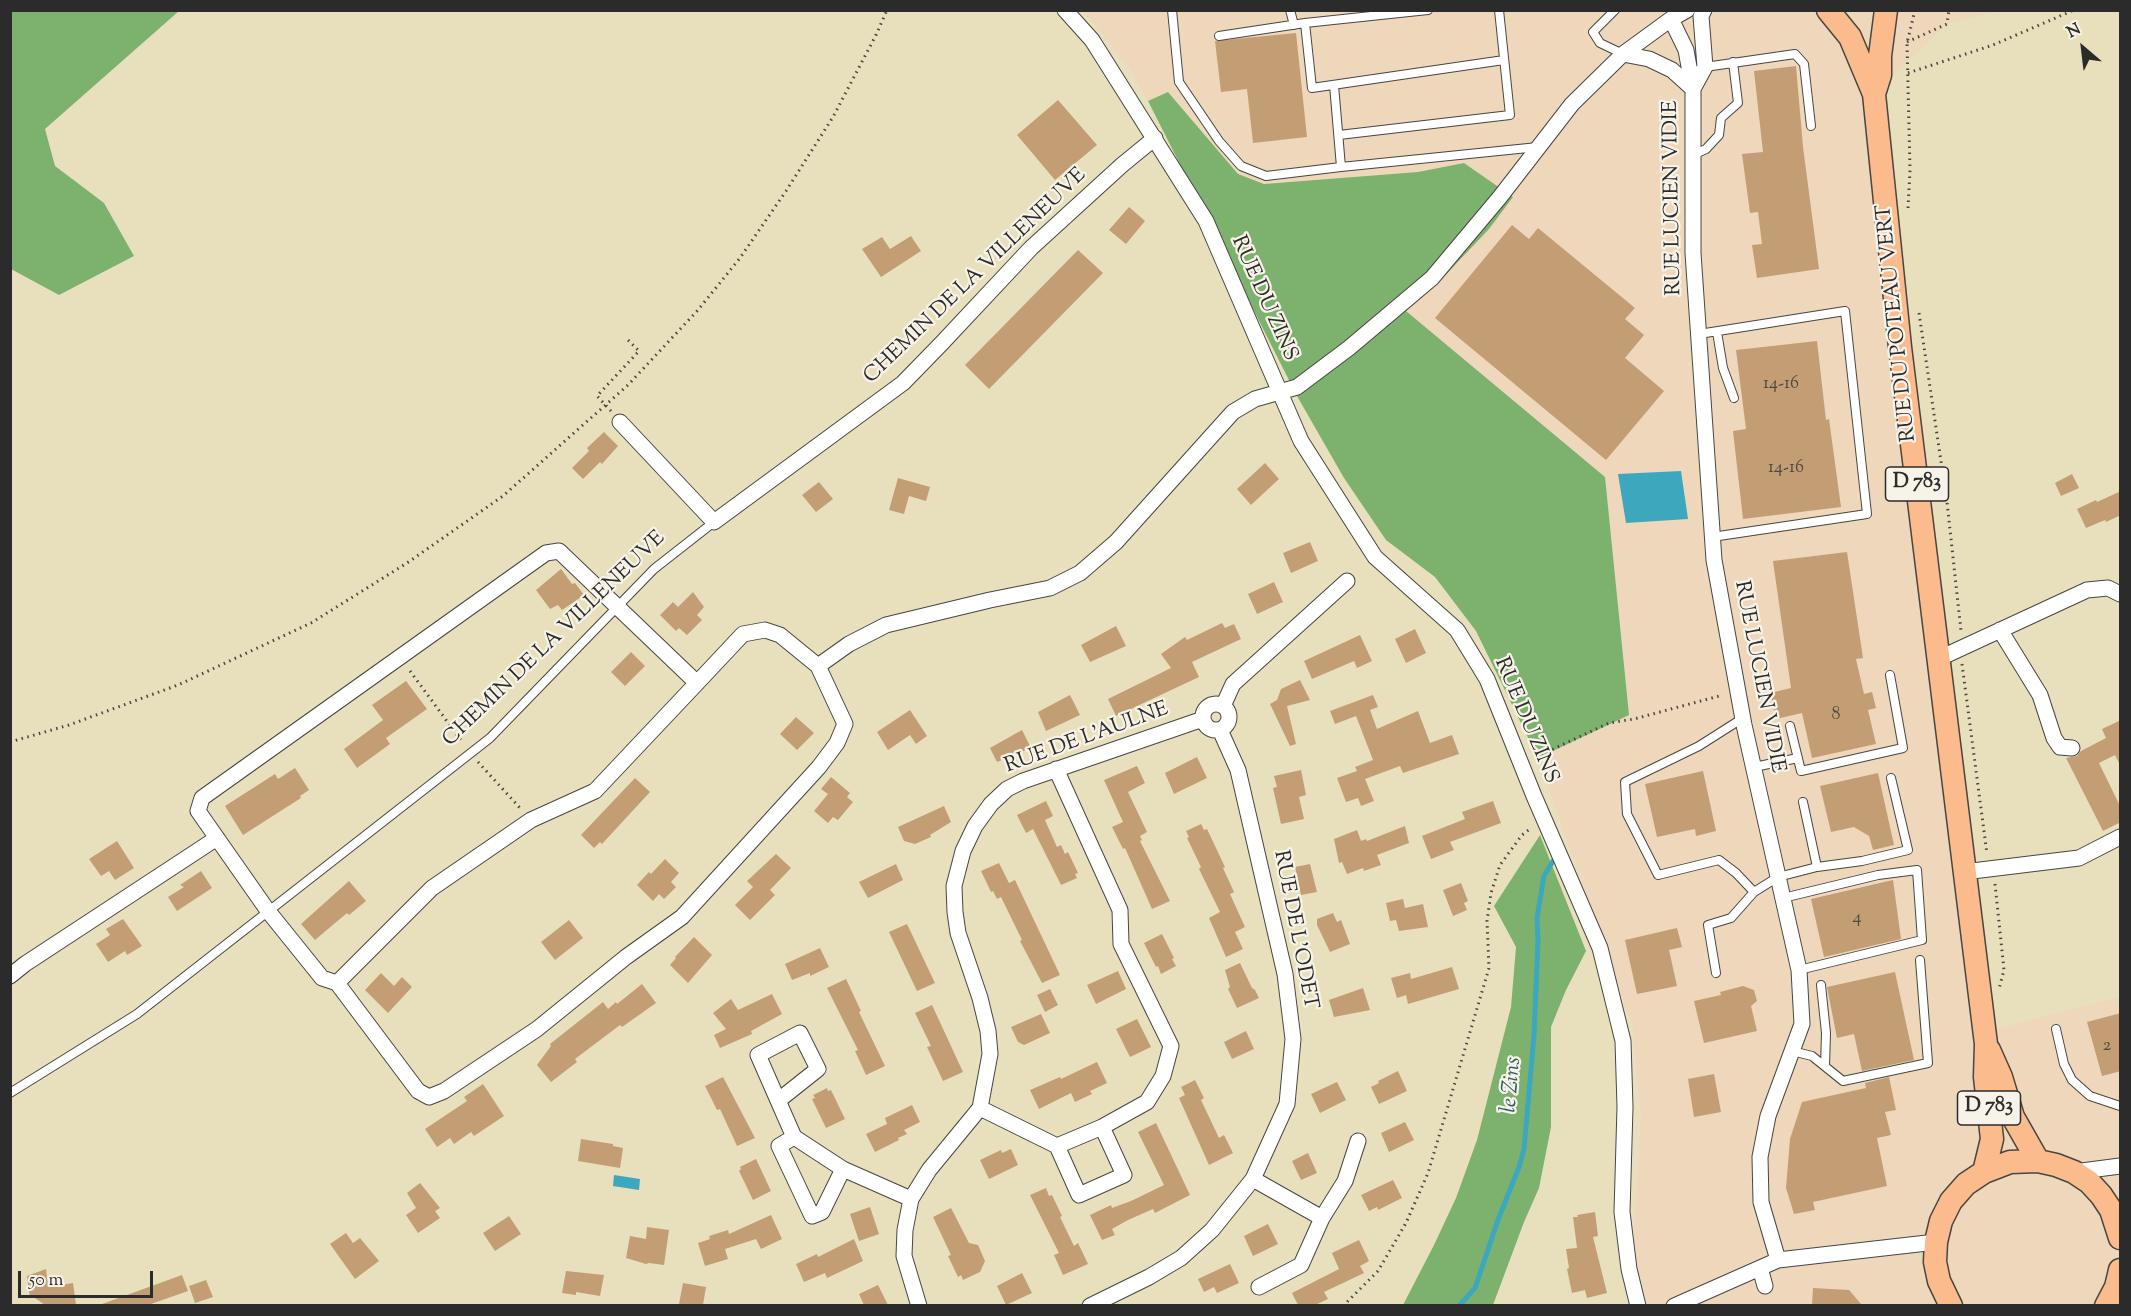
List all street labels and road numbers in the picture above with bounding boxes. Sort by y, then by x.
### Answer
street label: RUE LUCIEN VIDIE [1660,100,1688,296]
street label: CHEMIN DE LA VILLENEUVE [859,164,1093,390]
street label: RUE DU POTEAU VERT [1873,203,1923,443]
street label: RUE DU ZINS [1224,233,1302,365]
road number: D 783 [1886,467,1948,501]
street label: CHEMIN DE LA VILLENEUVE [438,527,672,753]
street label: RUE LUCIEN VIDIE [1727,579,1789,775]
street label: RUE DU ZINS [1487,654,1563,788]
street label: RUE DE L'AULNE [1002,698,1172,780]
street label: RUE DE L'ODET [1266,848,1322,1012]
road number: D 783 [1958,1091,2020,1125]

